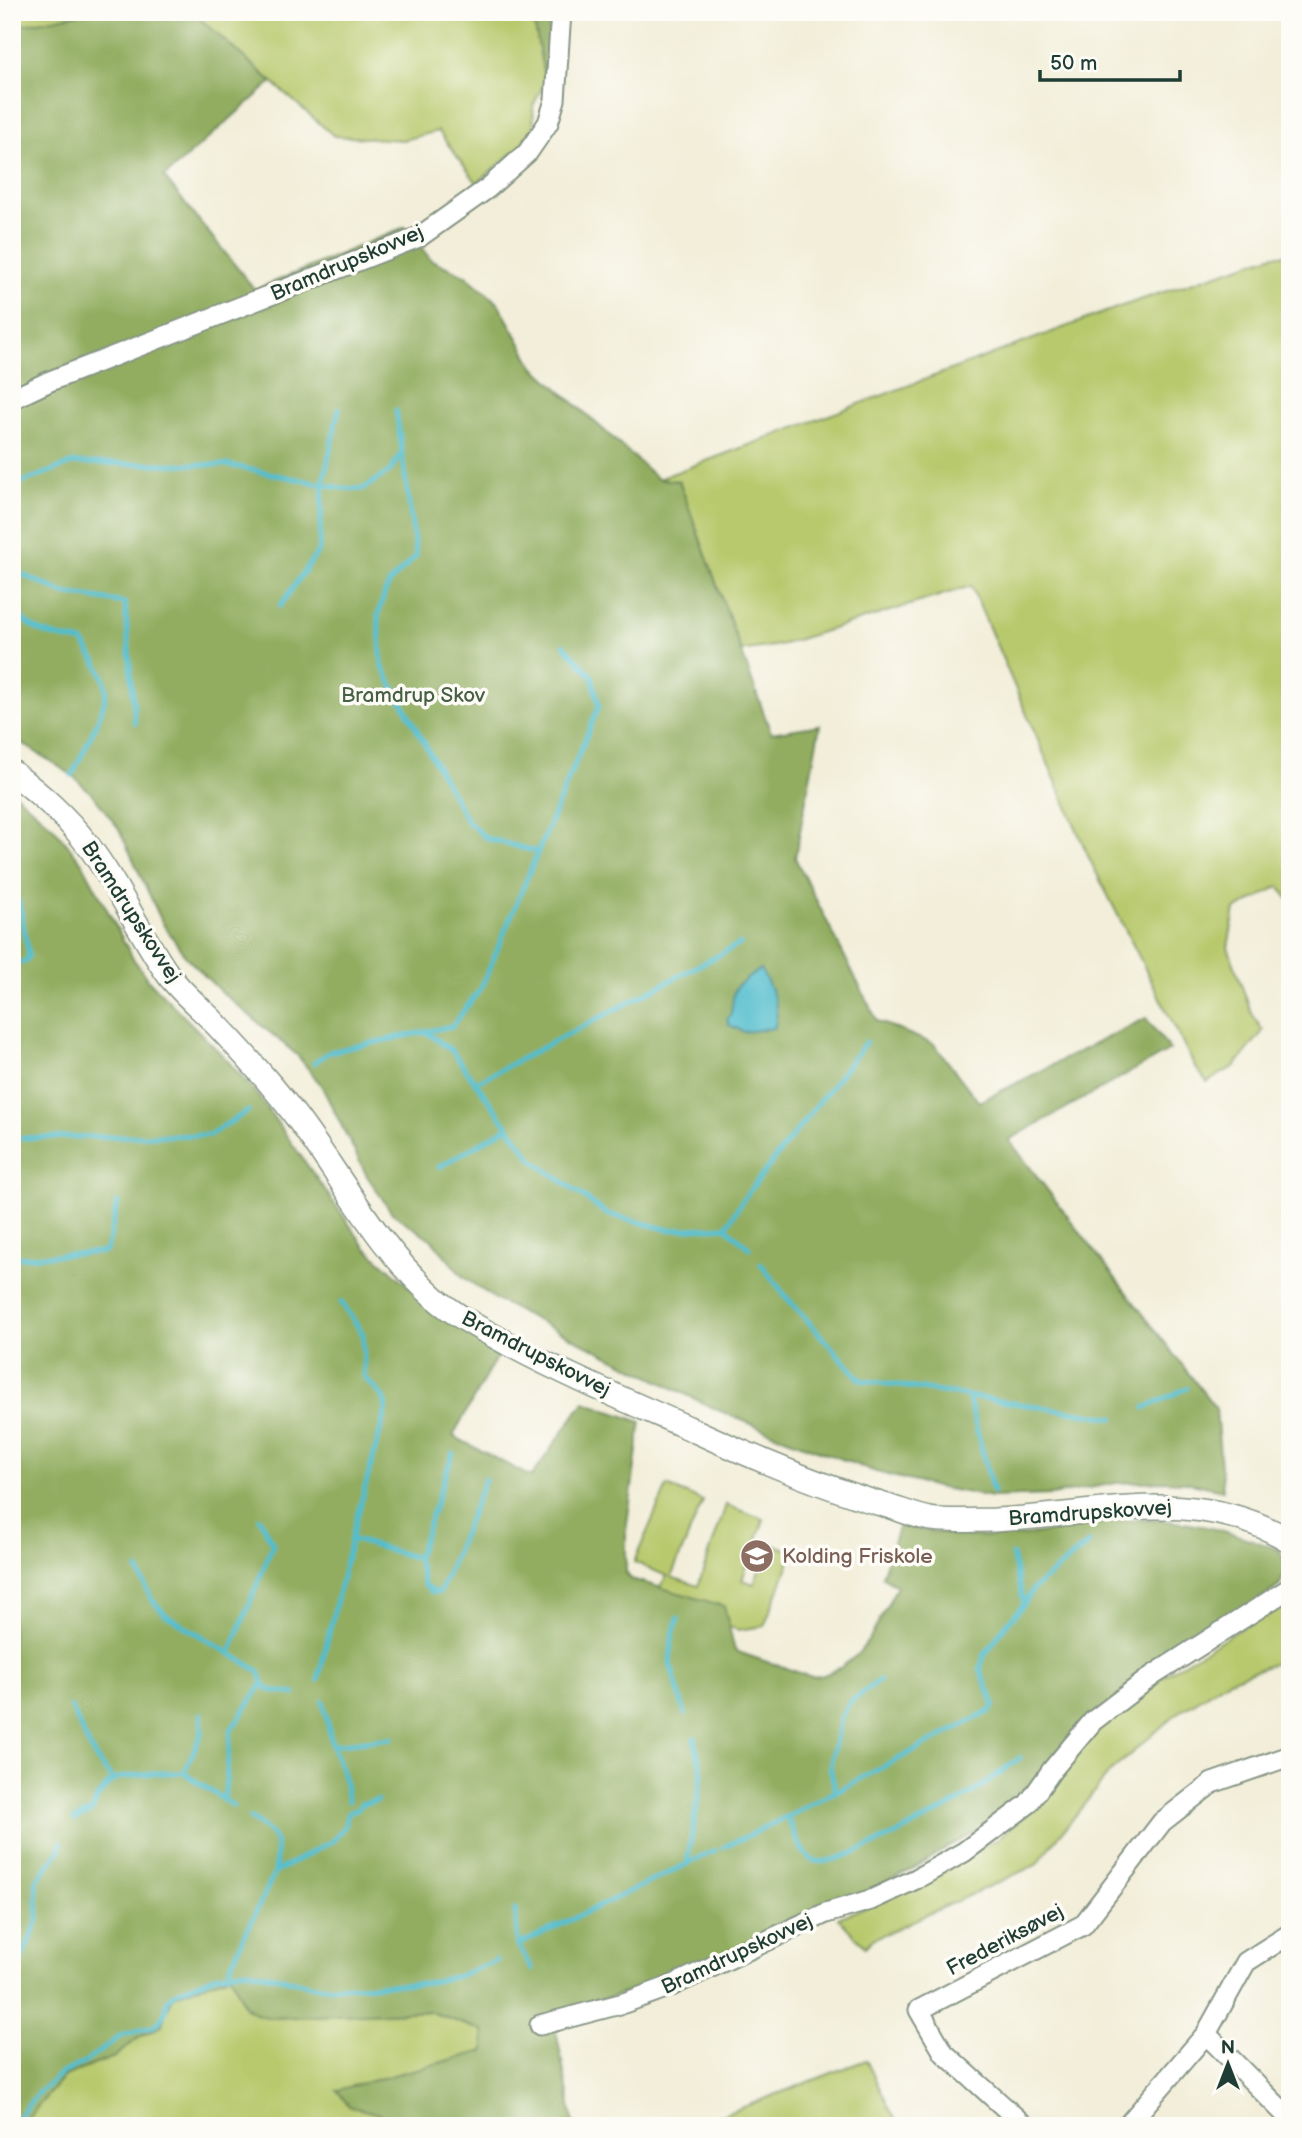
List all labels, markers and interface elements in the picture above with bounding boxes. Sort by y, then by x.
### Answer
scale bar [1040,38,1180,82]
text: 50 m [1050,51,1097,76]
street label: Bramdrupskovvej [267,219,427,307]
park label: Bramdrup Skov [341,683,486,708]
street label: Bramdrupskovvej [76,836,186,988]
street label: Bramdrupskovvej [457,1306,615,1402]
street label: Bramdrupskovvej [1007,1495,1173,1531]
school or university icon: Kolding Friskole [738,1537,776,1575]
place label: Kolding Friskole [782,1544,933,1569]
street label: Frederiksøvej [942,1899,1068,1981]
street label: Bramdrupskovvej [657,1908,817,2000]
north arrow [1194,2030,1264,2100]
text: N [1221,2037,1235,2060]

